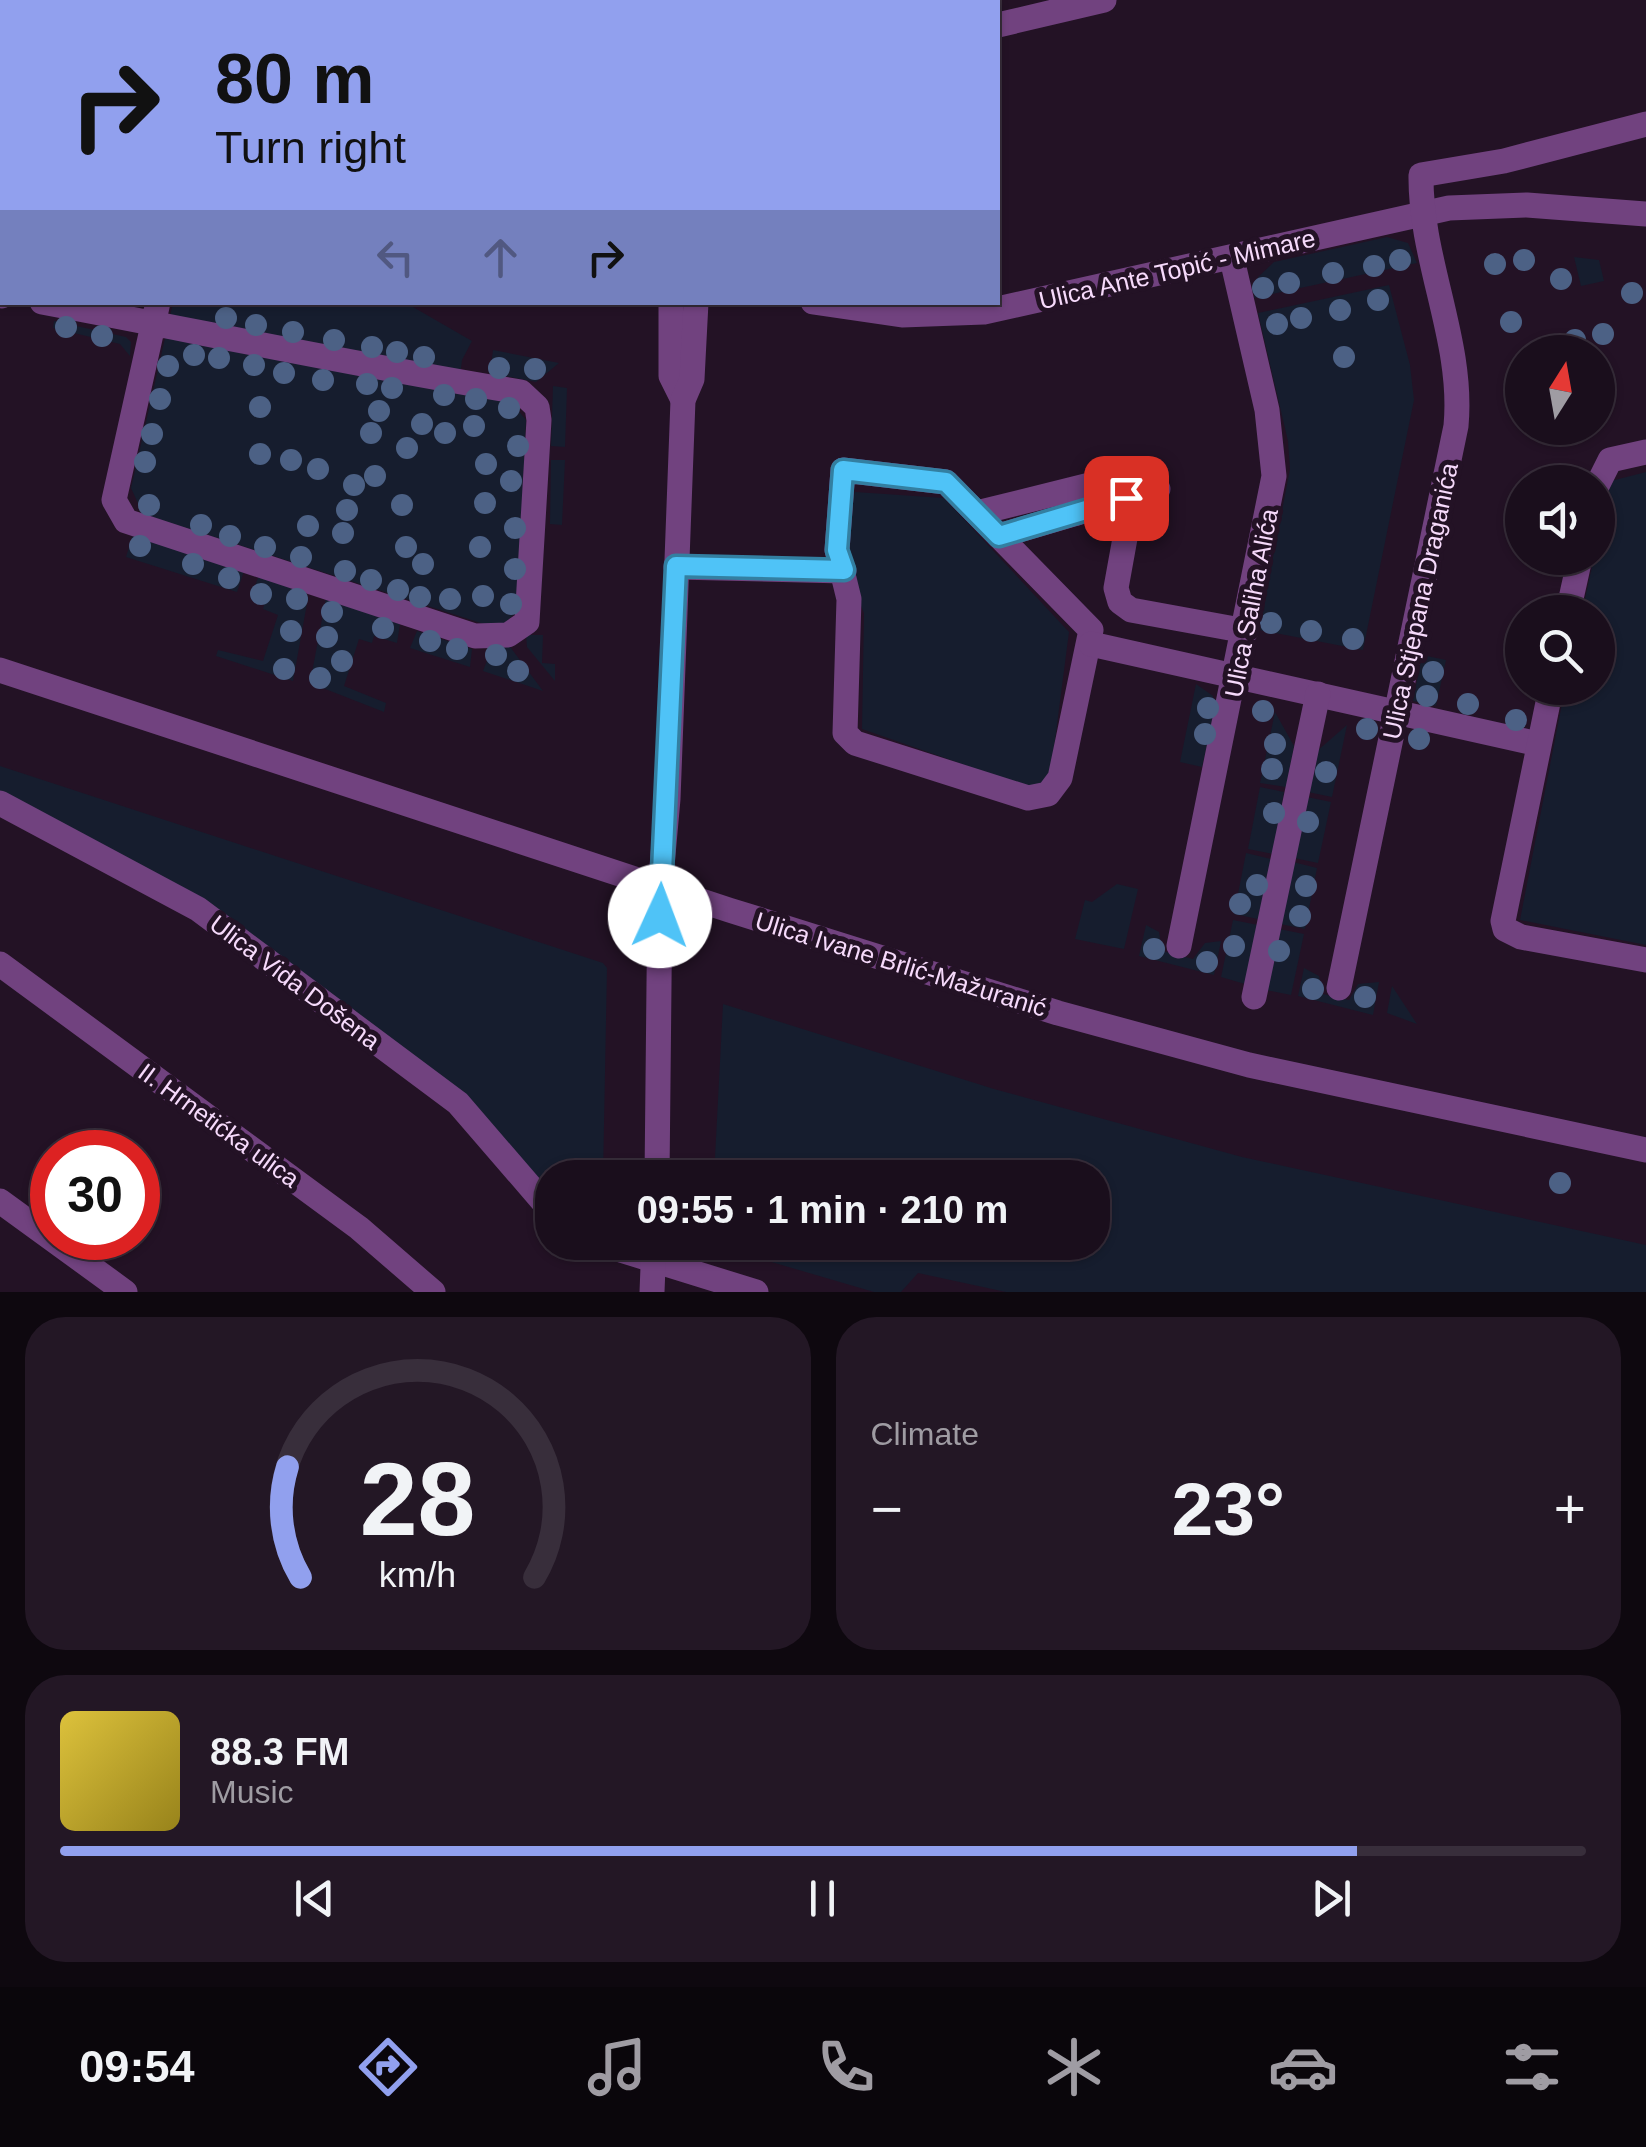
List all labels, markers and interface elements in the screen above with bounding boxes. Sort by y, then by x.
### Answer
icon: right [50,40,180,170]
text: 80 m [215,40,375,118]
text: Turn right [215,122,406,173]
street label: Ulica Ante Topić - Mimare [1036,224,1318,314]
icon: left [368,230,423,285]
icon: ahead [473,230,528,285]
icon: right [578,230,633,285]
north arrow [1505,335,1615,445]
map controls [1505,335,1615,705]
pin [1084,456,1169,541]
street label: Ulica Stjepana Draganića [1377,460,1463,742]
button: sound [1505,465,1615,575]
icon: arrive [1099,471,1154,526]
street label: Ulica Saliha Alića [1219,506,1283,700]
button: search [1505,595,1615,705]
position arrow [608,864,712,968]
street label: Ulica Ivane Brlić-Mažuranić [752,906,1050,1022]
street label: Ulica Vida Došena [205,909,385,1055]
street label: II. Hrnetićka ulica [133,1057,305,1193]
speed limit sign: 30 [30,1130,160,1260]
text: 09:55 · 1 min · 210 m [637,1189,1008,1231]
text: Climate [871,1416,979,1452]
text: 28 [360,1441,476,1557]
text: 23° [1172,1467,1285,1551]
text: − [871,1478,903,1540]
text: + [1554,1478,1586,1540]
text: km/h [379,1555,456,1595]
text: 88.3 FM [210,1731,349,1773]
text: Music [210,1774,294,1810]
icon: previous [287,1871,342,1926]
icon: pause [795,1871,850,1926]
icon: next [1304,1871,1359,1926]
icon: directions [353,2032,423,2102]
icon: music [582,2032,652,2102]
icon: phone [811,2032,881,2102]
icon: climate [1039,2032,1109,2102]
icon: car [1268,2032,1338,2102]
icon: filters [1497,2032,1567,2102]
text: 09:54 [79,2041,194,2092]

